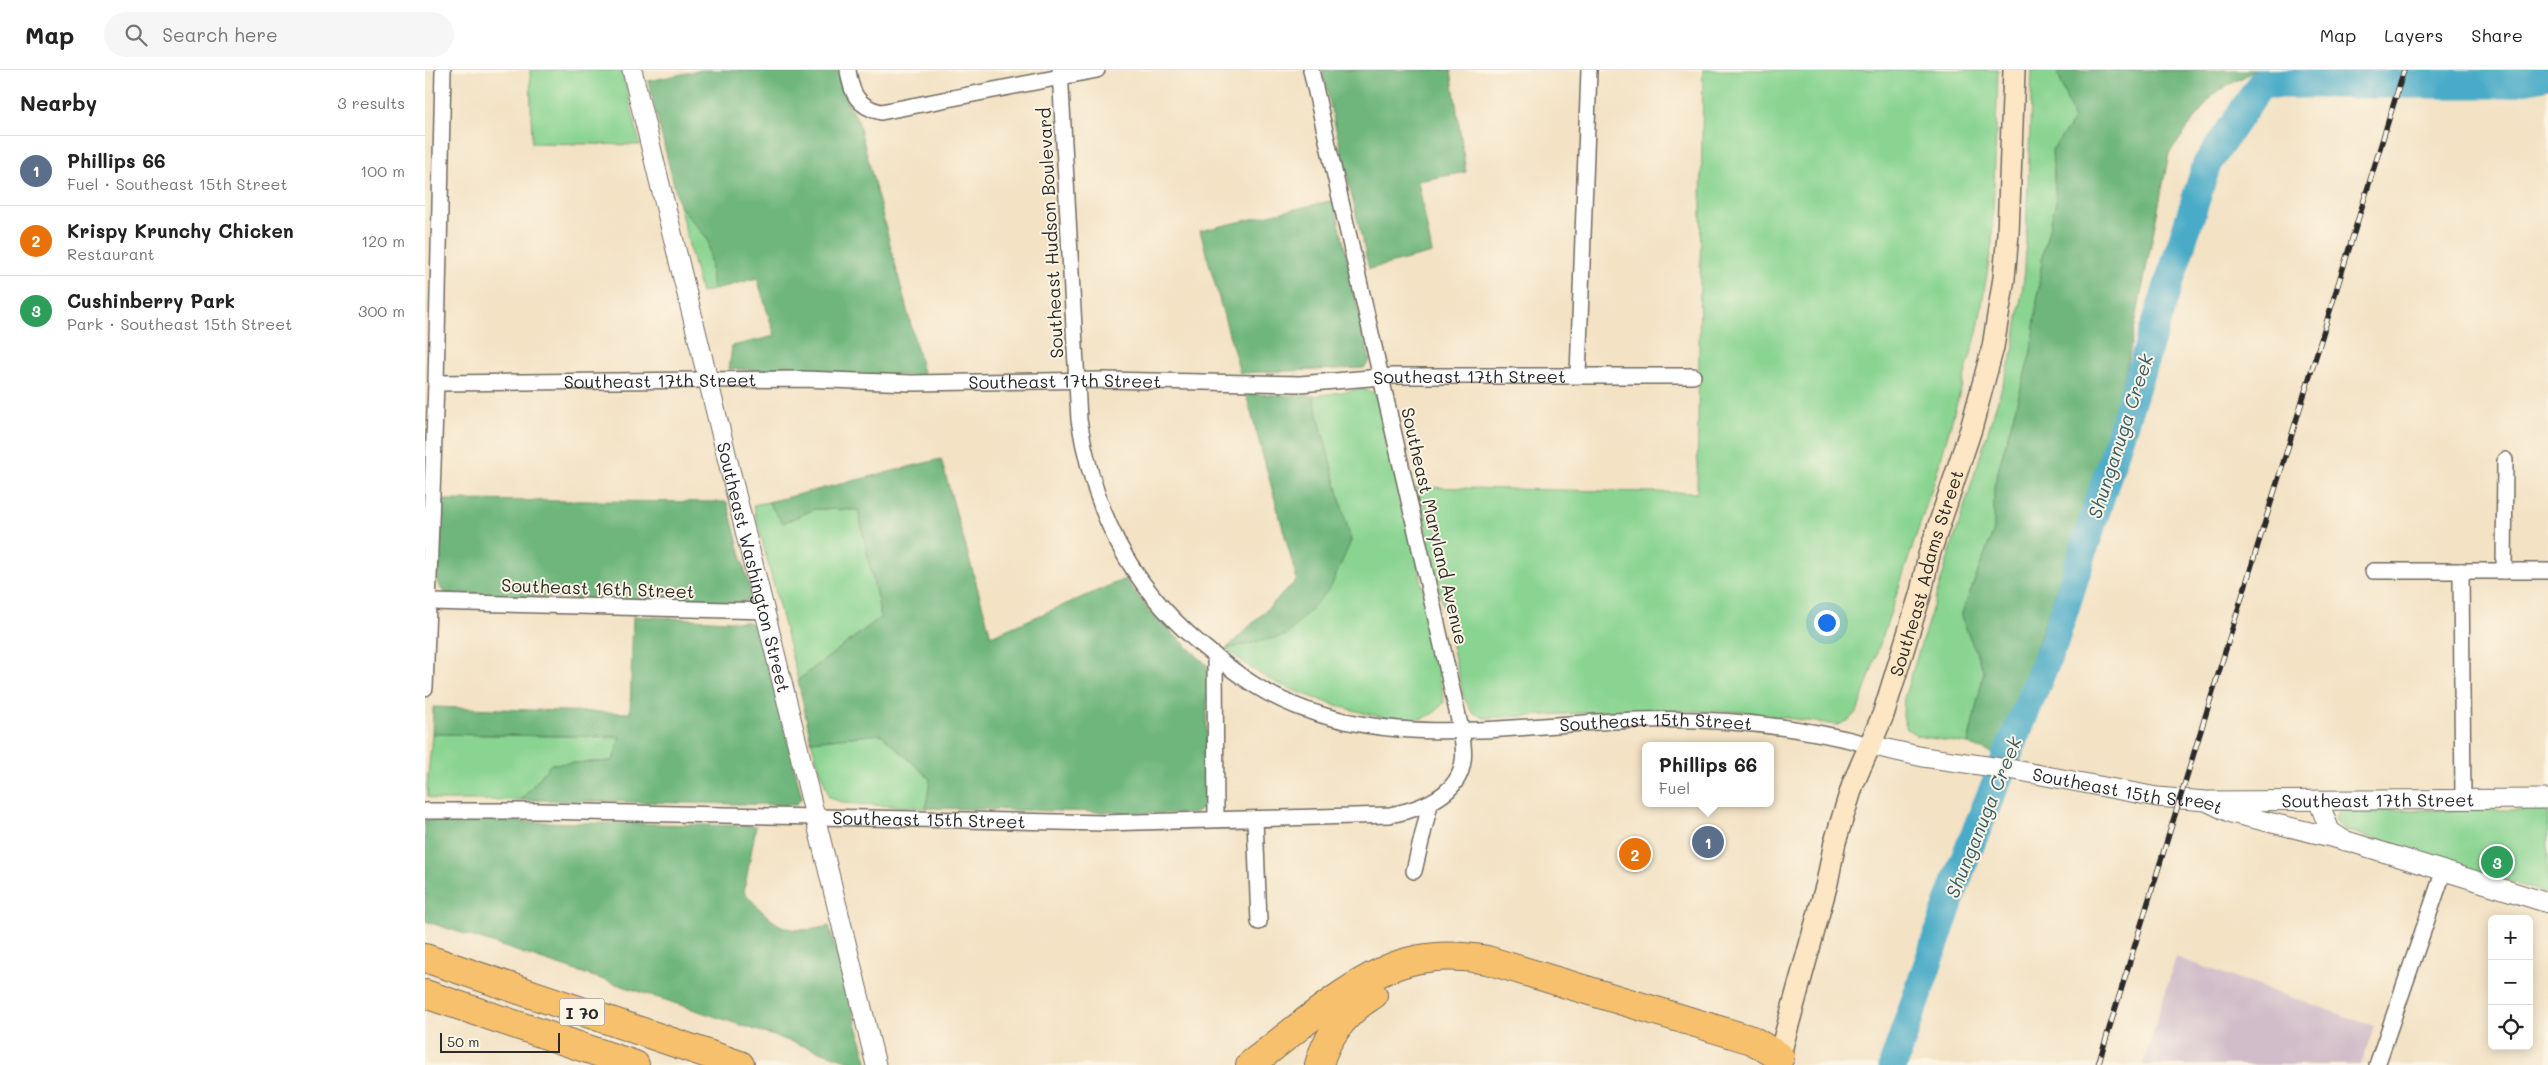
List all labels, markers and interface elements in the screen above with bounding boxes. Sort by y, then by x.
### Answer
search box [104,12,454,57]
text: Map [25,19,74,50]
icon: search [122,21,150,49]
text: Search here [162,22,278,47]
text: Map [2320,23,2356,47]
text: Layers [2384,23,2443,47]
text: Share [2471,23,2523,47]
text: Nearby [20,89,97,116]
text: 3 results [337,92,405,113]
street label: Southeast Hudson Boulevard [1031,107,1069,359]
text: Phillips 66 [67,148,166,173]
text: 1 [32,160,40,181]
text: 100 m [360,160,405,181]
text: Fuel · Southeast 15th Street [67,173,288,194]
text: Krispy Krunchy Chicken [67,218,294,243]
text: 2 [32,230,40,251]
text: 120 m [361,230,405,251]
text: Restaurant [67,243,155,264]
text: Cushinberry Park [67,288,235,313]
text: 3 [31,300,41,321]
text: 300 m [358,300,405,321]
text: Park · Southeast 15th Street [67,313,292,334]
water label: Shunganuga Creek [2082,350,2159,522]
street label: Southeast 17th Street [1372,364,1566,390]
street label: Southeast 17th Street [563,367,757,394]
street label: Southeast 17th Street [968,368,1162,394]
street label: Southeast Maryland Avenue [1396,405,1474,647]
street label: Southeast Washington Street [712,440,796,695]
street label: Southeast Adams Street [1884,466,1969,679]
street label: Southeast 16th Street [501,573,695,603]
your location [1814,610,1840,636]
street label: Southeast 15th Street [1559,707,1754,737]
water label: Shunganuga Creek [1939,732,2027,901]
popup [1642,742,1774,807]
text: Phillips 66 [1659,752,1757,777]
street label: Southeast 15th Street [2031,762,2227,819]
text: Fuel [1659,777,1690,798]
street label: Southeast 17th Street [2282,787,2474,813]
street label: Southeast 15th Street [832,805,1026,833]
pin: 1 [1692,823,1724,861]
pin: 2 [1619,835,1651,873]
pin: 3 [2481,843,2513,881]
map controls [2488,915,2533,1050]
button: + [2488,915,2533,960]
button: − [2488,960,2533,1005]
road number: I 70 [559,999,605,1026]
button: locate [2488,1005,2533,1050]
scale bar [440,1030,560,1053]
text: 50 m [447,1032,479,1051]

